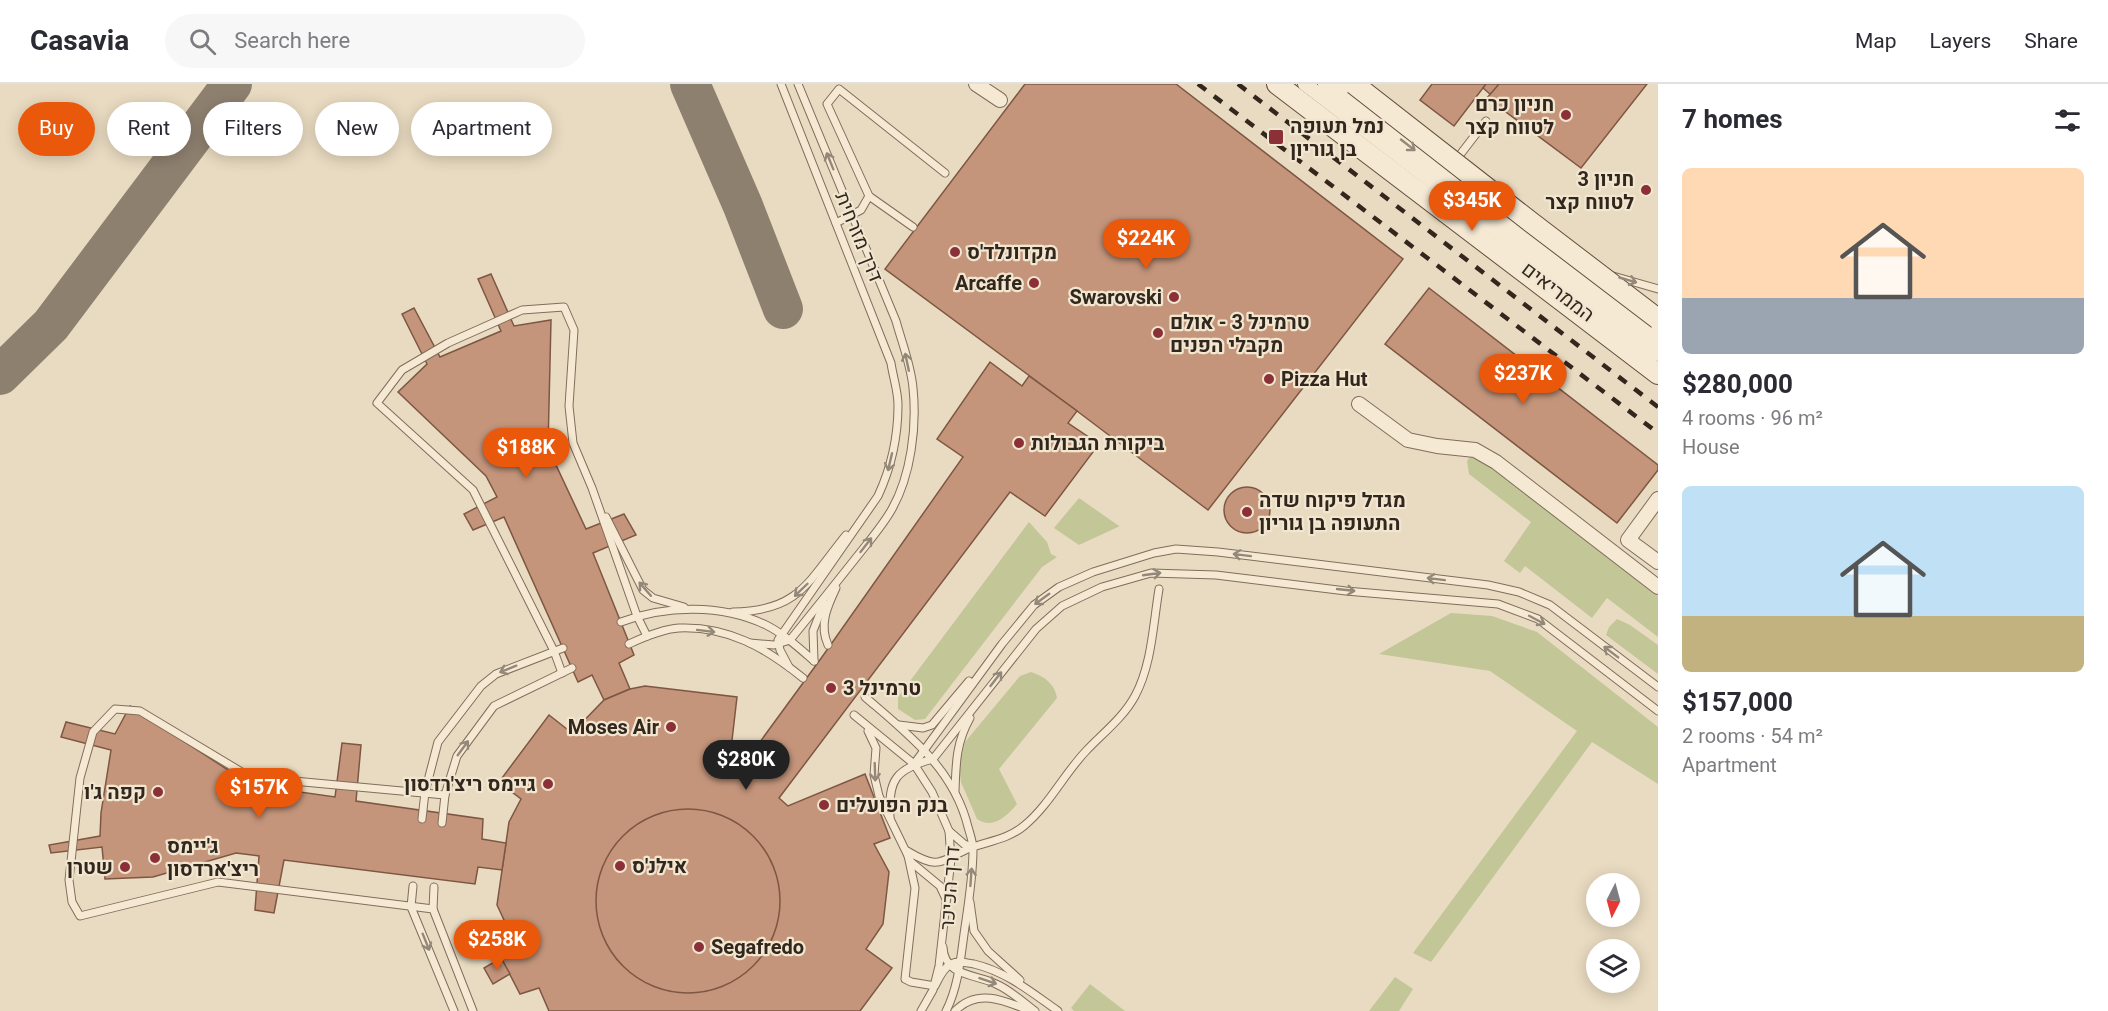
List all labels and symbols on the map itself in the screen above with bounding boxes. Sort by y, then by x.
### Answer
place label: חניון כרם לטווח קצר [1465,90,1554,142]
marker: חניון כרם לטווח קצר [1559,108,1573,122]
place label: נמל תעופה בן גוריון [1290,112,1384,164]
marker: נמל תעופה בן גוריון [1267,128,1285,146]
one-way arrow [1400,139,1416,152]
one-way arrow [824,152,835,170]
place label: חניון 3 לטווח קצר [1545,165,1634,217]
pin: $345K [1430,181,1514,232]
marker: חניון 3 לטווח קצר [1639,183,1653,197]
street label: דרך מזרחית [828,187,890,287]
pin: $224K [1104,219,1188,270]
place label: מקדונלד'ס [967,238,1057,267]
marker: מקדונלד'ס [948,245,962,259]
street label: הממריאים [1516,255,1600,329]
place label: Arcaffe [955,269,1022,298]
one-way arrow [1619,275,1638,286]
marker: Arcaffe [1027,276,1041,290]
place label: Swarovski [1069,283,1162,312]
marker: Swarovski [1167,290,1181,304]
place label: טרמינל 3 - אולם מקבלי הפנים [1170,308,1309,360]
marker: טרמינל 3 - אולם מקבלי הפנים [1151,326,1165,340]
one-way arrow [901,353,913,372]
pin: $237K [1481,354,1565,405]
place label: Pizza Hut [1281,365,1368,394]
marker: Pizza Hut [1262,372,1276,386]
pin: $188K [484,428,568,479]
place label: ביקורת הגבולות [1031,429,1164,458]
marker: ביקורת הגבולות [1012,436,1026,450]
one-way arrow [884,452,896,471]
place label: מגדל פיקוח שדה התעופה בן גוריון [1259,486,1406,538]
marker: מגדל פיקוח שדה התעופה בן גוריון [1240,505,1254,519]
one-way arrow [859,537,872,553]
one-way arrow [1233,549,1253,560]
one-way arrow [1142,569,1161,580]
one-way arrow [1426,573,1446,584]
one-way arrow [638,582,652,597]
one-way arrow [793,582,808,597]
one-way arrow [1335,585,1355,596]
one-way arrow [1034,593,1050,605]
one-way arrow [1528,614,1545,626]
one-way arrow [696,626,716,637]
one-way arrow [1604,645,1620,658]
one-way arrow [499,664,518,675]
one-way arrow [989,672,1002,688]
place label: טרמינל 3 [843,674,921,703]
marker: טרמינל 3 [824,681,838,695]
place label: Moses Air [568,713,660,742]
marker: Moses Air [664,720,678,734]
one-way arrow [456,740,469,756]
pin: $280K [704,740,788,791]
one-way arrow [870,761,881,781]
pin: $157K [217,768,301,819]
place label: גיימס ריצ'רדסון [404,770,536,799]
marker: גיימס ריצ'רדסון [541,777,555,791]
place label: קפה ג'ו [84,778,146,807]
marker: קפה ג'ו [151,785,165,799]
place label: בנק הפועלים [836,791,948,820]
marker: בנק הפועלים [817,798,831,812]
place label: ג'יימס ריצ'ארדסון [167,832,259,884]
street label: דרך הכיכר [933,845,967,931]
marker: ג'יימס ריצ'ארדסון [148,851,162,865]
place label: אילנ'ס [632,852,687,881]
place label: שטרן [67,853,113,882]
marker: אילנ'ס [613,859,627,873]
marker: שטרן [118,860,132,874]
one-way arrow [965,868,976,888]
north arrow [1586,873,1640,927]
pin: $258K [455,920,539,971]
one-way arrow [421,932,432,951]
place label: Segafredo [711,933,804,962]
marker: Segafredo [692,940,706,954]
one-way arrow [978,976,997,987]

